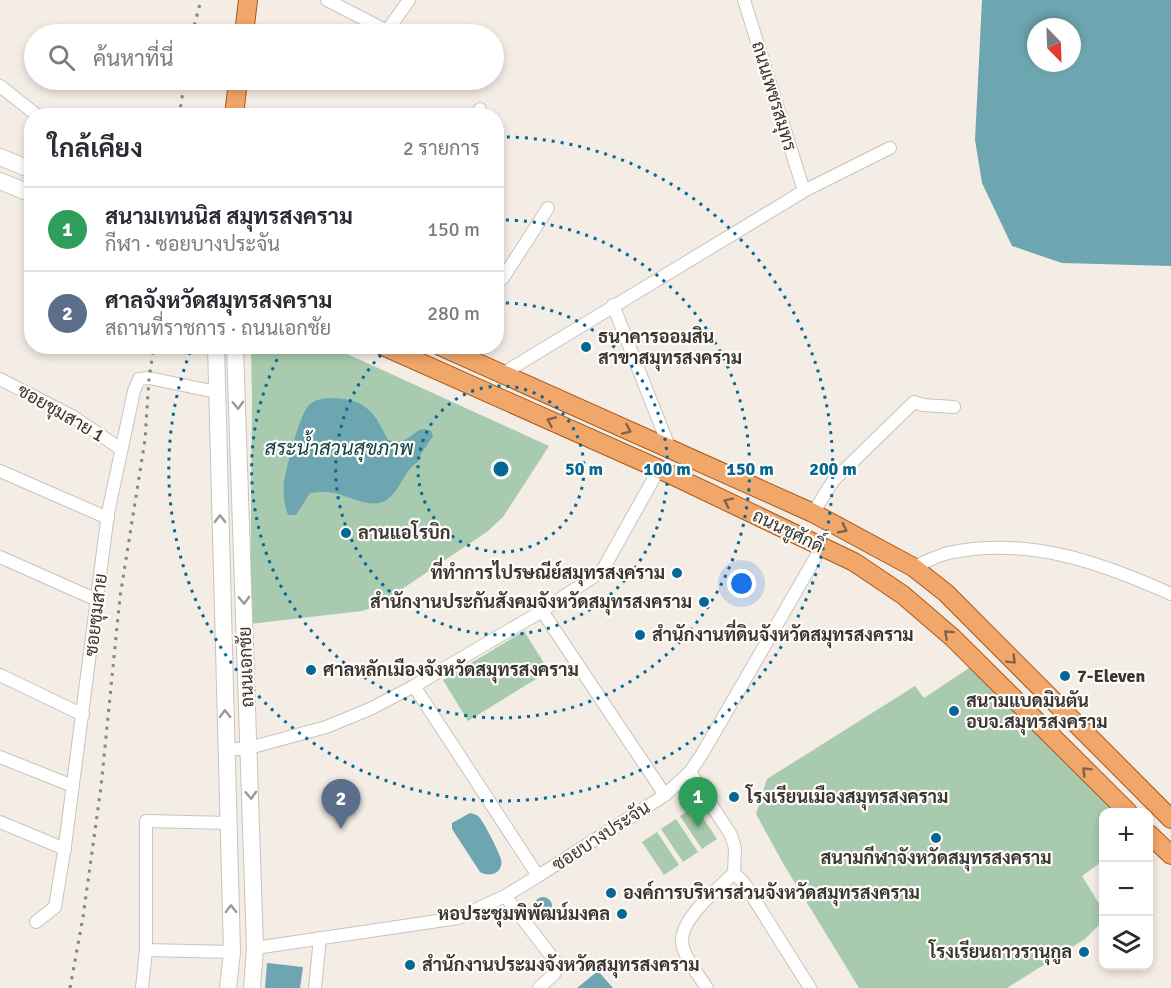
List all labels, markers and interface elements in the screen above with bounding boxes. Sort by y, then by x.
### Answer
north arrow [1027,18,1081,72]
search box [24,24,504,90]
street label: ถนนเพชรสมุทร [746,38,801,154]
icon: search [45,41,78,74]
text: ค้นหาที่นี่ [93,45,173,72]
text: ใกล้เคียง [48,133,143,165]
text: 2 รายการ [403,136,480,161]
text: สนามเทนนิส สมุทรสงคราม [105,203,353,230]
text: 1 [62,217,73,242]
text: 150 m [427,217,480,242]
text: กีฬา · ซอยบางประจัน [105,232,280,257]
text: ศาลจังหวัดสมุทรสงคราม [105,287,332,314]
text: 2 [62,301,73,326]
text: 280 m [427,301,480,326]
text: สถานที่ราชการ · ถนนเอกชัย [105,316,331,341]
place label: ธนาคารออมสิน สาขาสมุทรสงคราม [598,325,742,372]
marker: ธนาคารออมสิน สาขาสมุทรสงคราม [579,340,593,354]
street label: ซอยชุมสาย 1 [13,379,109,448]
one-way arrow [231,400,244,409]
one-way arrow [546,416,557,428]
one-way arrow [621,423,632,435]
water label: สระน้ำสวนสุขภาพ [265,430,414,462]
text: 50 m [565,458,603,480]
text: 100 m [643,458,691,480]
text: 150 m [726,458,774,480]
text: 200 m [809,458,857,480]
centre of rings [491,459,511,479]
one-way arrow [723,498,734,510]
street label: ถนนชูศักดิ์ [748,500,829,559]
one-way arrow [213,514,226,523]
place label: ลานแอโรบิก [358,520,450,544]
one-way arrow [836,522,847,533]
marker: ลานแอโรบิก [339,526,353,540]
place label: ที่ทำการไปรษณีย์สมุทรสงคราม [431,557,665,587]
marker: ที่ทำการไปรษณีย์สมุทรสงคราม [670,566,684,580]
your location [727,569,756,598]
street label: ซอยชุมสาย [80,572,113,658]
place label: สำนักงานประกันสังคมจังหวัดสมุทรสงคราม [370,590,692,616]
one-way arrow [238,595,250,604]
marker: สำนักงานประกันสังคมจังหวัดสมุทรสงคราม [697,595,711,609]
place label: สำนักงานที่ดินจังหวัดสมุทรสงคราม [652,619,914,649]
street label: ถนนเอกชัย [234,626,258,708]
marker: สำนักงานที่ดินจังหวัดสมุทรสงคราม [633,628,647,642]
one-way arrow [944,630,955,641]
one-way arrow [1005,652,1016,663]
place label: ศาลหลักเมืองจังหวัดสมุทรสงคราม [323,658,579,684]
marker: ศาลหลักเมืองจังหวัดสมุทรสงคราม [304,663,318,677]
place label: 7-Eleven [1077,665,1145,687]
marker: 7-Eleven [1058,669,1072,683]
place label: สนามแบดมินตัน อบจ.สมุทรสงคราม [966,689,1107,736]
marker: สนามแบดมินตัน อบจ.สมุทรสงคราม [947,704,961,718]
one-way arrow [218,709,231,718]
one-way arrow [1083,768,1094,779]
pin: 1 [678,778,718,827]
pin: 2 [322,780,360,829]
place label: โรงเรียนเมืองสมุทรสงคราม [745,784,948,811]
one-way arrow [244,790,257,799]
marker: โรงเรียนเมืองสมุทรสงคราม [727,790,741,804]
street label: ซอยบางประจัน [548,796,654,876]
map controls [1099,808,1153,970]
button: + [1099,808,1153,862]
marker: สนามกีฬาจังหวัดสมุทรสงคราม [929,831,943,845]
place label: สนามกีฬาจังหวัดสมุทรสงคราม [821,845,1052,872]
button: − [1099,862,1153,916]
place label: องค์การบริหารส่วนจังหวัดสมุทรสงคราม [623,880,920,907]
marker: องค์การบริหารส่วนจังหวัดสมุทรสงคราม [604,886,618,900]
place label: หอประชุมพิพัฒน์มงคล [438,901,610,928]
one-way arrow [224,904,237,913]
marker: หอประชุมพิพัฒน์มงคล [615,907,629,921]
button: layers [1099,916,1153,970]
place label: โรงเรียนถาวรานุกูล [928,939,1072,966]
marker: โรงเรียนถาวรานุกูล [1077,945,1091,959]
place label: สำนักงานประมงจังหวัดสมุทรสงคราม [422,953,700,979]
marker: สำนักงานประมงจังหวัดสมุทรสงคราม [403,958,417,972]

